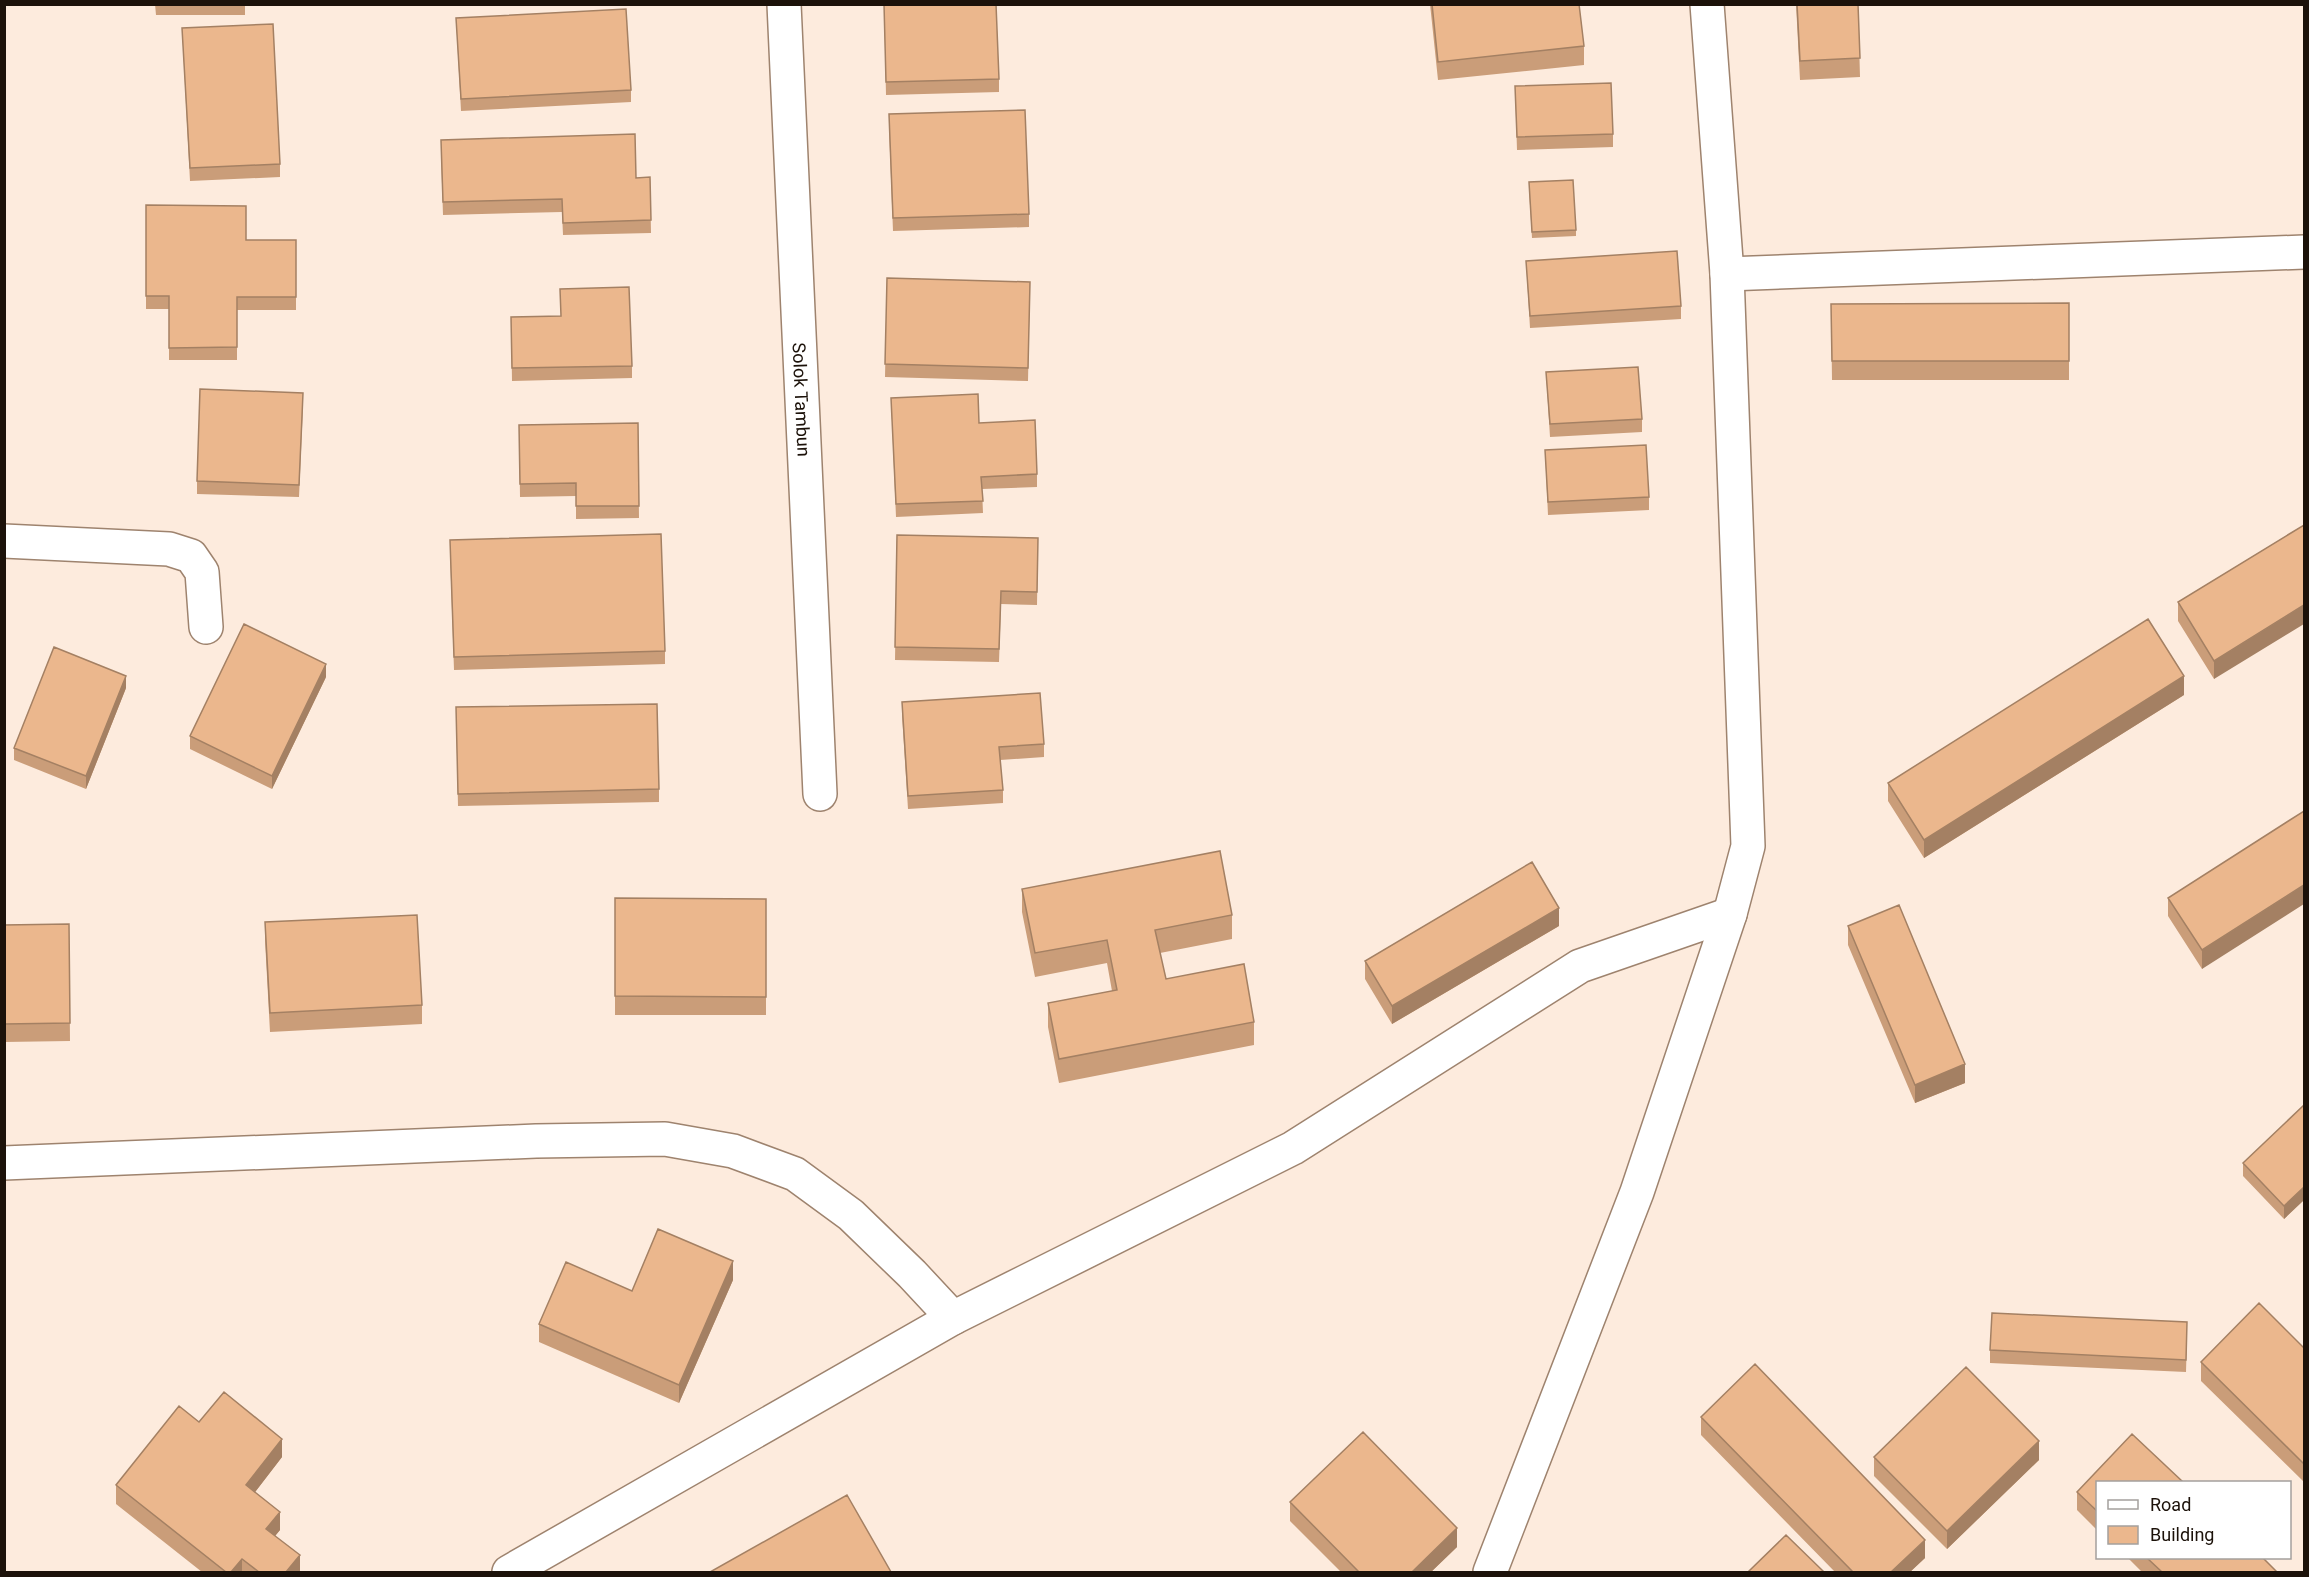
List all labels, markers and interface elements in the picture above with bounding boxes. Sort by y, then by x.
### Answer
street label: Solok Tambun [789,342,815,457]
legend [2096,1481,2291,1559]
text: Road [2150,1494,2191,1515]
text: Building [2150,1524,2214,1545]

